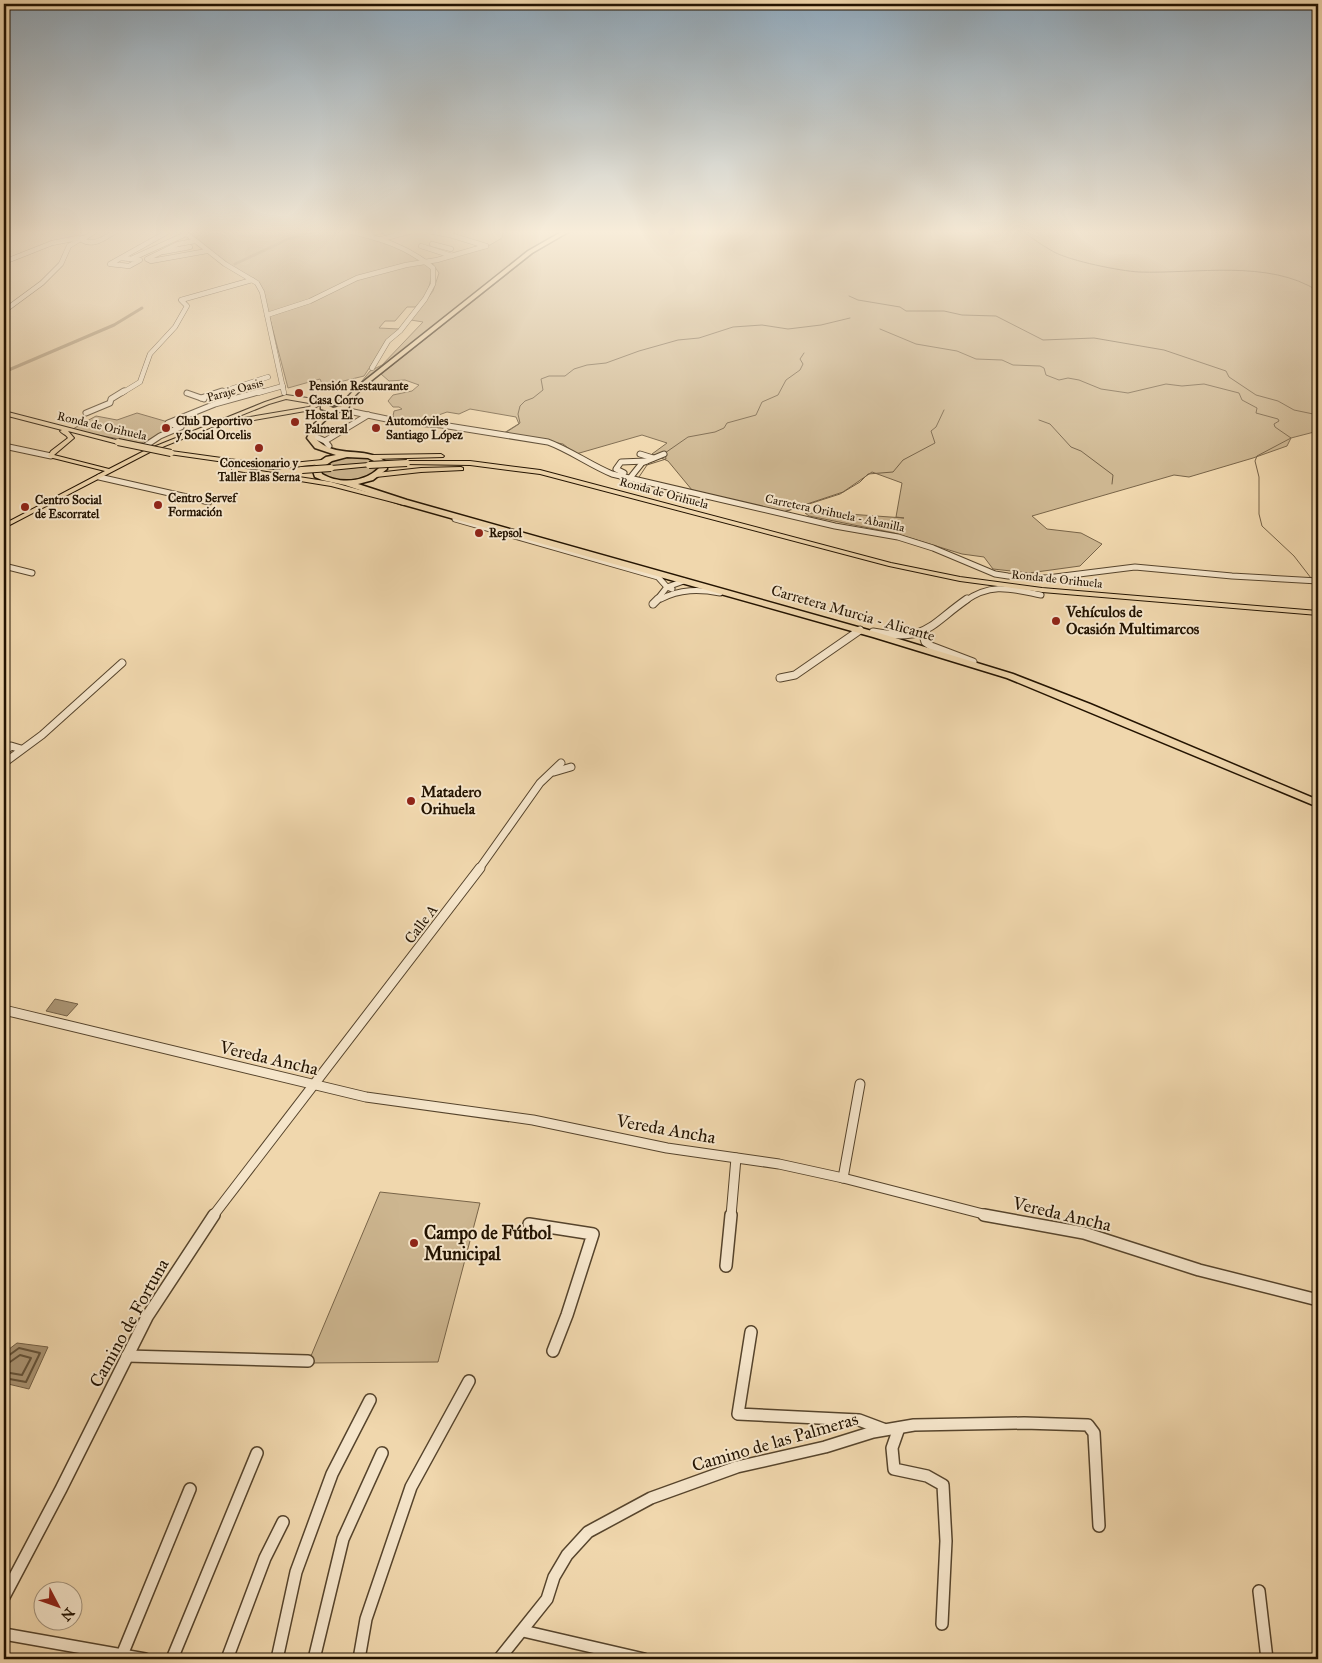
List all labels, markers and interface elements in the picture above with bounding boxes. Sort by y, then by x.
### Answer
street label: Paraje Oasis [205,375,265,405]
place label: Pensión Restaurante Casa Corro [309,379,409,407]
marker: Pensión Restaurante Casa Corro [293,387,305,399]
place label: Hostal El Palmeral [305,408,353,436]
street label: Ronda de Orihuela [56,409,149,443]
place label: Club Deportivo y Social Orcelis [175,414,252,443]
place label: Automóviles Santiago López [385,414,463,443]
marker: Hostal El Palmeral [289,416,301,428]
marker: Club Deportivo y Social Orcelis [160,422,172,434]
marker: Automóviles Santiago López [370,422,382,434]
marker: Concesionario y Taller Blas Serna [253,442,265,454]
place label: Concesionario y Taller Blas Serna [217,456,301,484]
street label: Ronda de Orihuela [618,474,711,512]
place label: Centro Servef Formación [168,491,238,519]
street label: Carretera Orihuela - Abanilla [764,491,907,535]
place label: Centro Social de Escorratel [35,493,102,521]
marker: Centro Servef Formación [152,499,164,511]
marker: Centro Social de Escorratel [19,501,31,513]
place label: Repsol [489,526,523,541]
marker: Repsol [473,527,485,539]
street label: Ronda de Orihuela [1011,567,1104,591]
street label: Carretera Murcia - Alicante [769,581,937,645]
place label: Vehículos de Ocasión Multimarcos [1065,603,1200,638]
marker: Vehículos de Ocasión Multimarcos [1050,615,1062,627]
place label: Matadero Orihuela [421,783,482,818]
marker: Matadero Orihuela [405,795,417,807]
street label: Calle A [401,901,441,947]
street label: Vereda Ancha [217,1036,321,1080]
street label: Vereda Ancha [614,1109,718,1149]
street label: Vereda Ancha [1010,1192,1114,1236]
place label: Campo de Fútbol Municipal [424,1222,553,1266]
marker: Campo de Fútbol Municipal [408,1237,420,1249]
street label: Camino de Fortuna [85,1254,174,1391]
street label: Camino de las Palmeras [689,1408,861,1476]
north arrow [32,1580,82,1630]
text: N [57,1604,78,1624]

